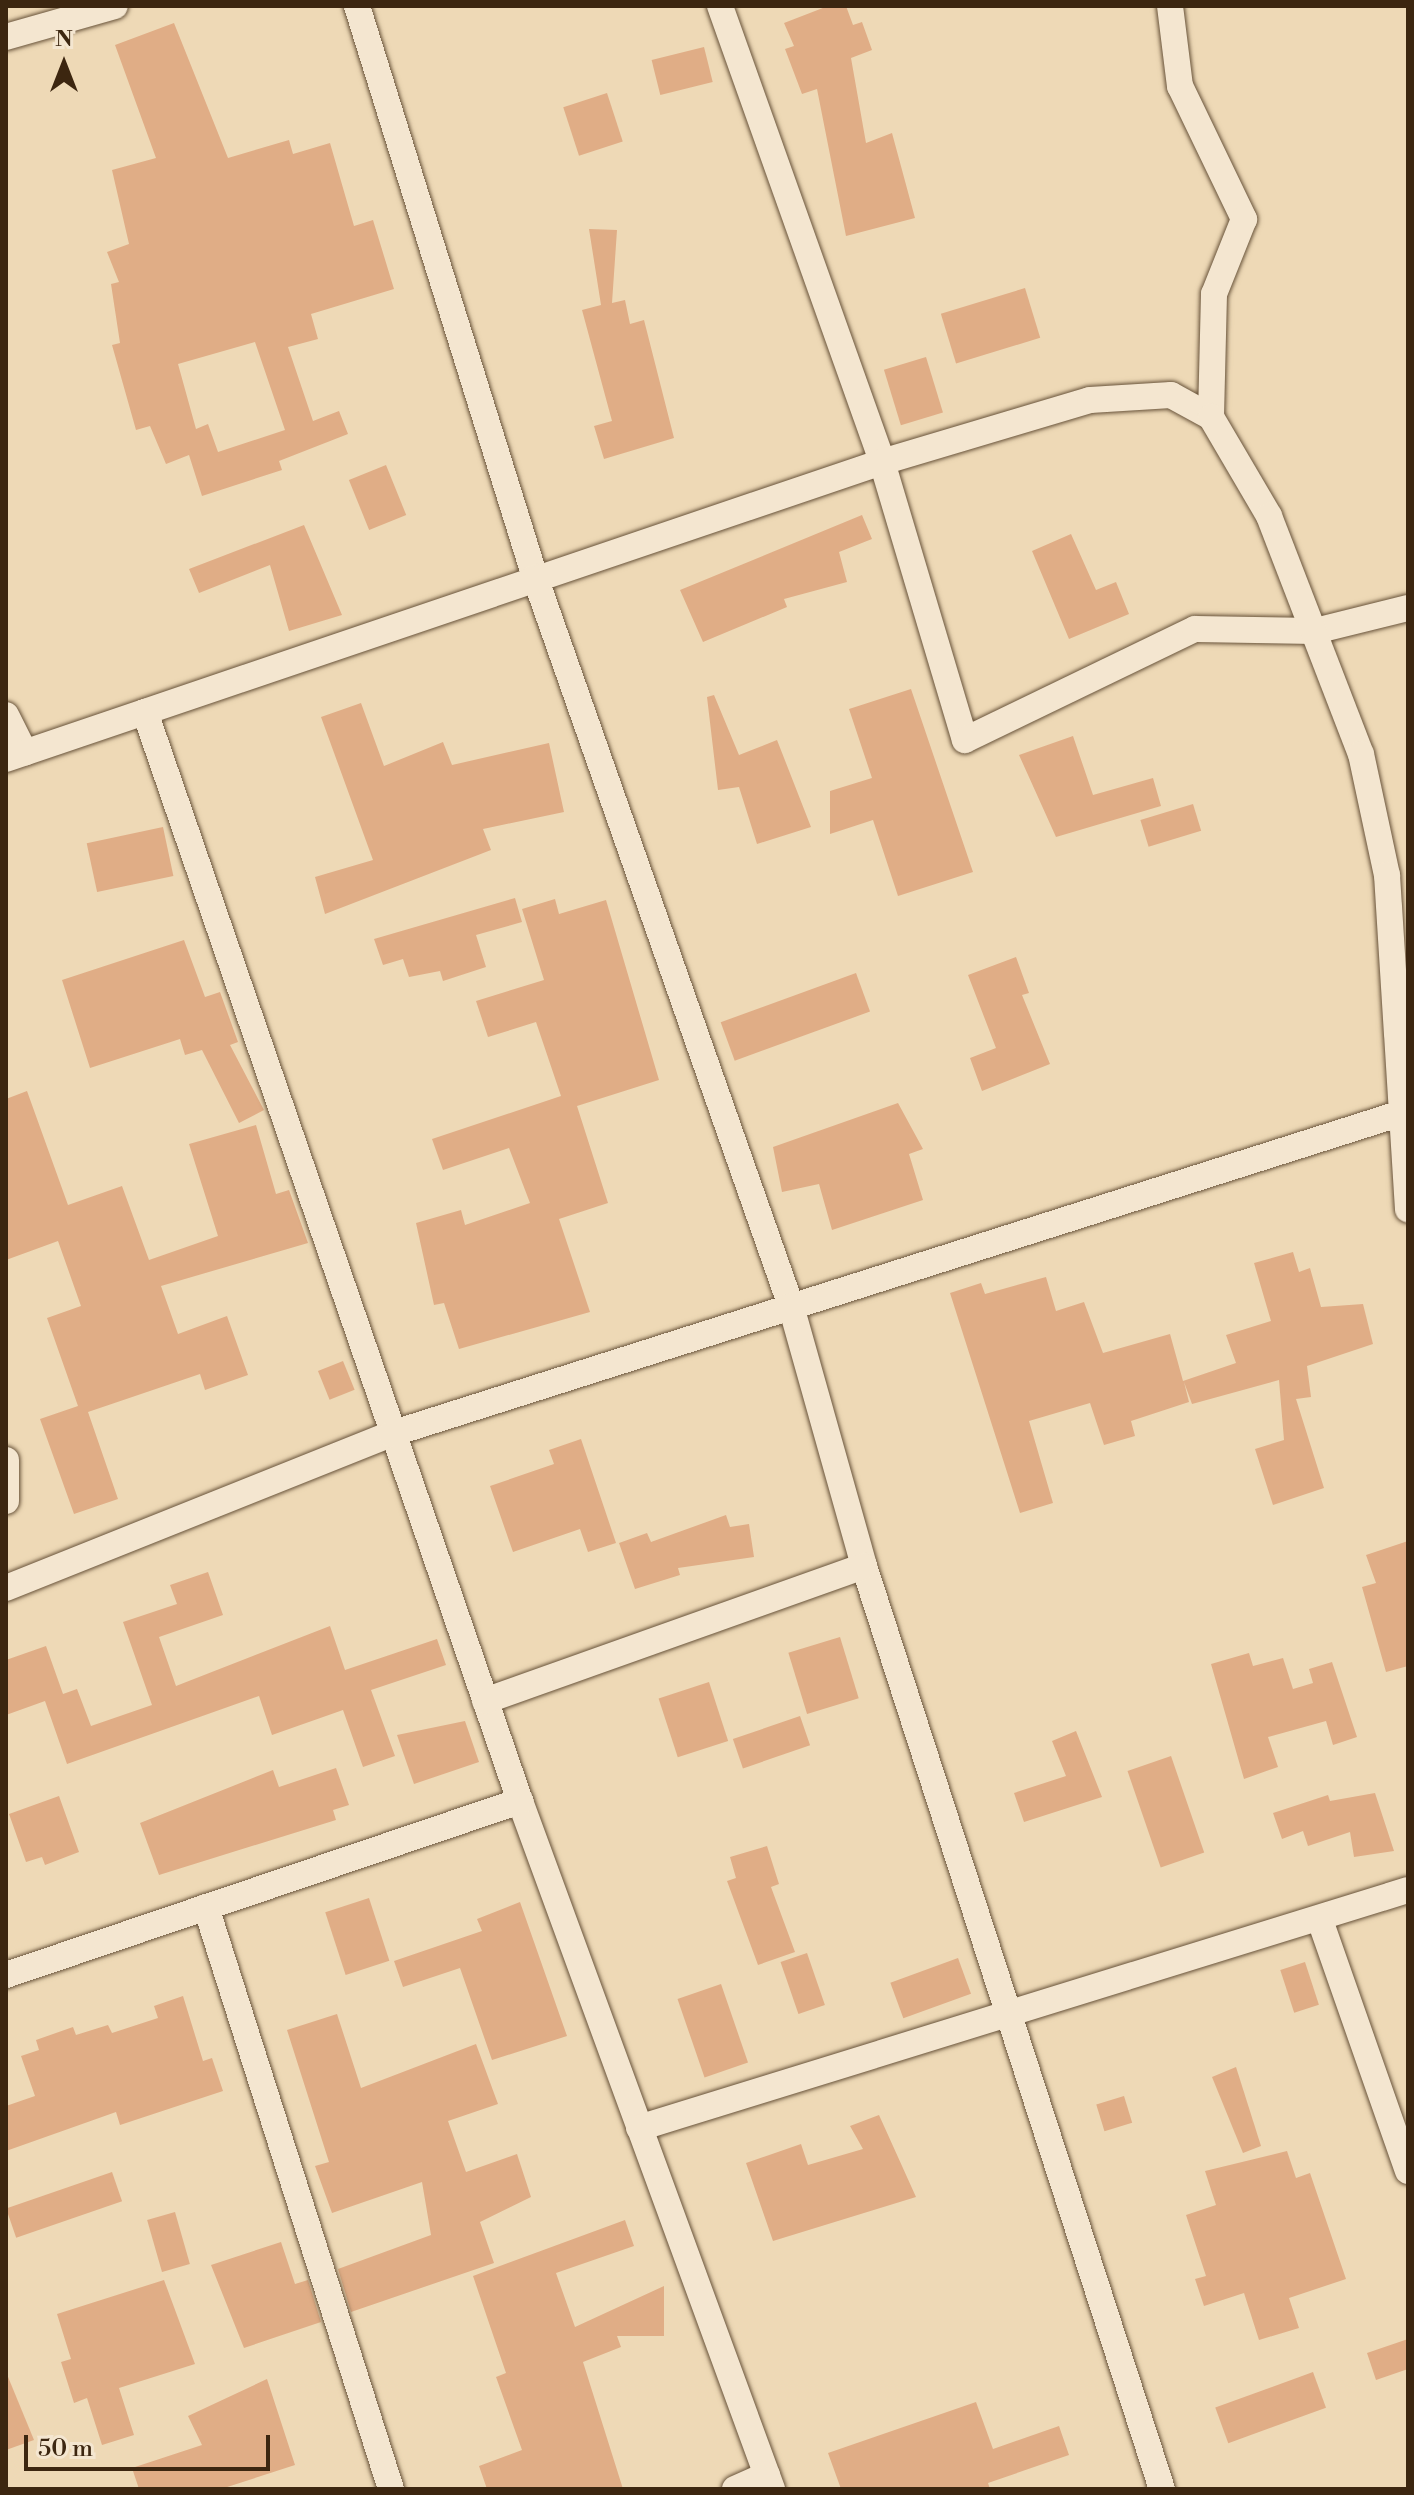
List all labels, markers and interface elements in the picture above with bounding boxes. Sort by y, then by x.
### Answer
north arrow [24,24,104,104]
text: N [55,26,73,53]
scale bar [28,2419,274,2469]
text: 50 m [38,2434,93,2464]

